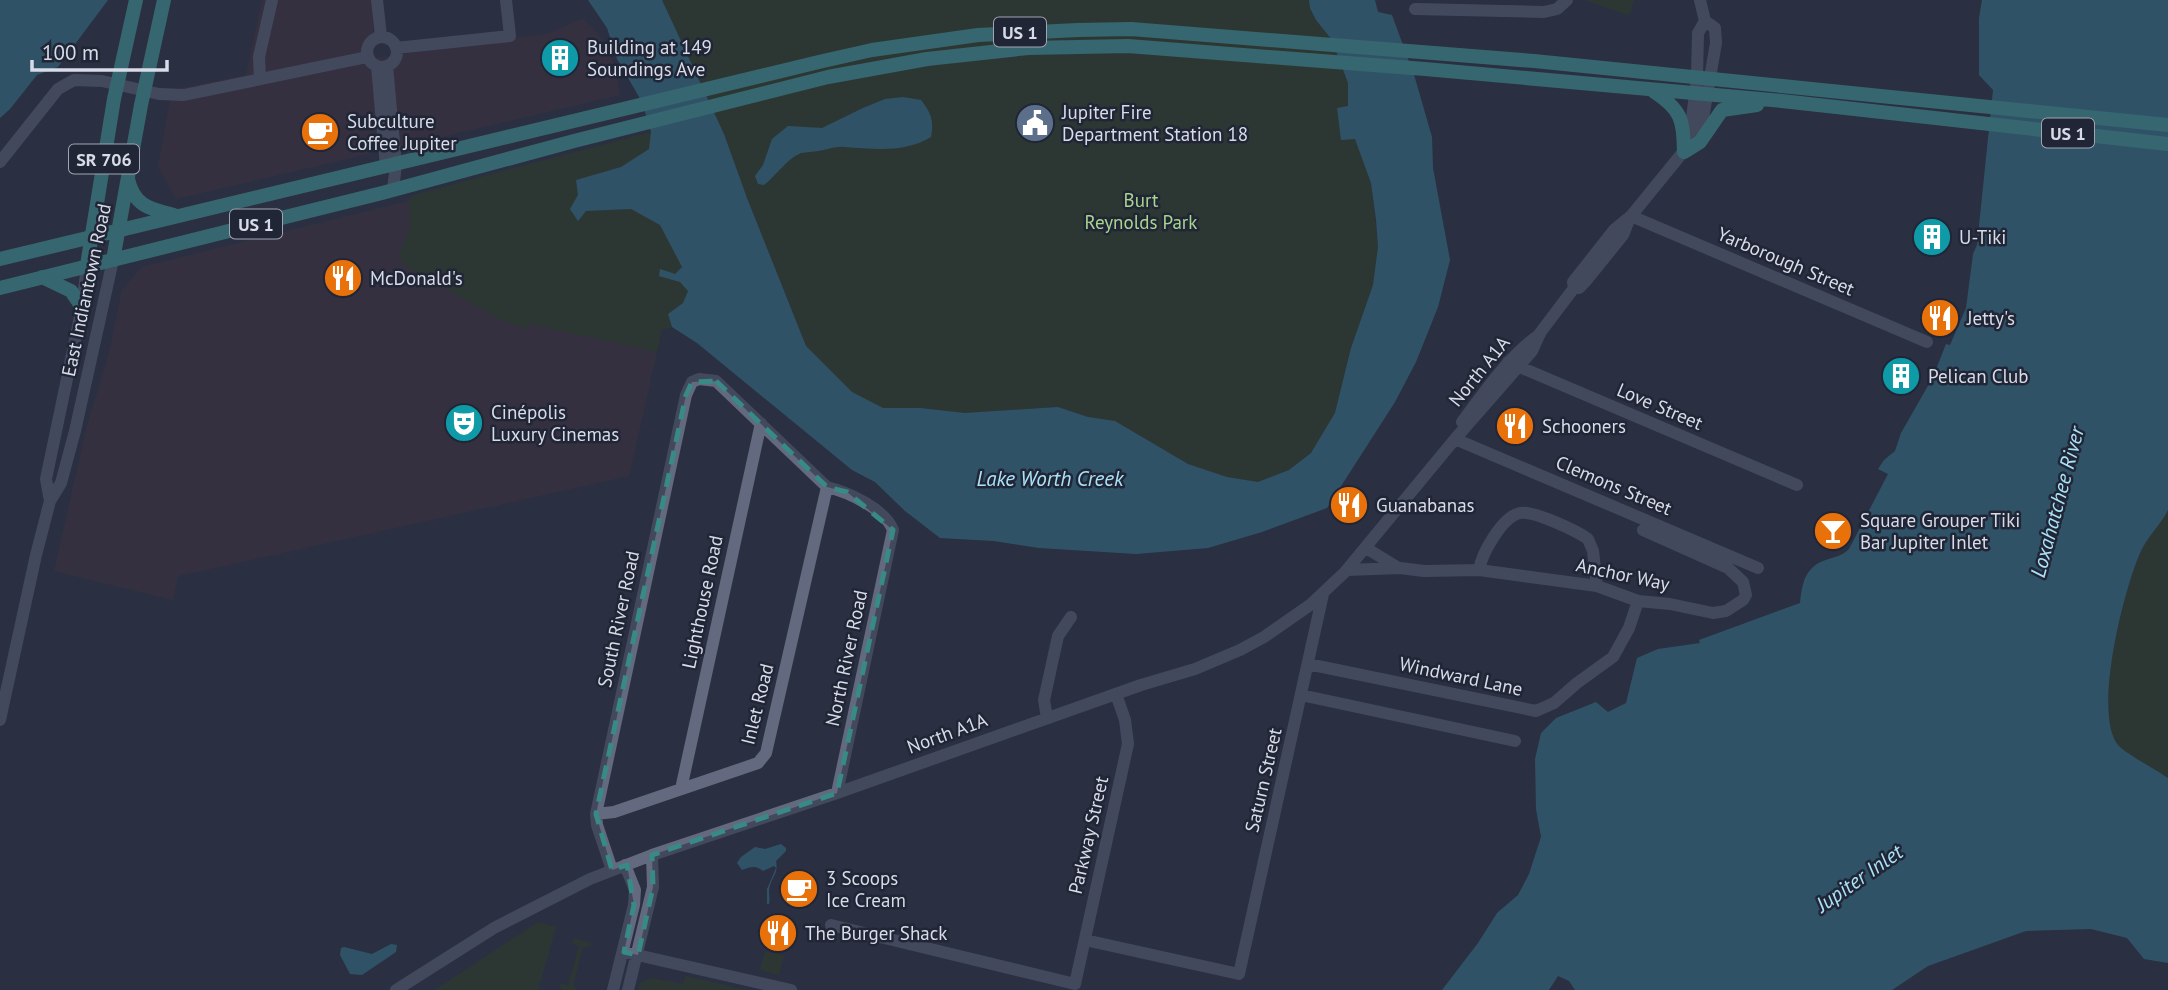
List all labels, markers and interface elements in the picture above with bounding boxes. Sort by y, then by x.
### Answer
road number: US 1 [994,17,1046,46]
scale bar [32,28,166,72]
place label: Building at 149 Soundings Ave [587,35,712,81]
building icon: Building at 149 Soundings Ave [539,37,581,79]
text: 100 m [42,39,99,66]
place label: Jupiter Fire Department Station 18 [1061,100,1248,146]
public building icon: Jupiter Fire Department Station 18 [1014,102,1056,144]
place label: Subculture Coffee Jupiter [347,109,457,155]
cafe icon: Subculture Coffee Jupiter [299,111,341,153]
road number: US 1 [2042,118,2094,148]
road number: SR 706 [69,144,139,174]
park label: Burt Reynolds Park [1085,188,1197,234]
street label: East Indiantown Road [56,201,116,379]
road number: US 1 [230,210,282,238]
building icon: U-Tiki [1911,216,1953,258]
street label: Yarborough Street [1714,221,1859,301]
place label: U-Tiki [1959,225,2006,249]
restaurant icon: McDonald's [322,257,364,299]
place label: McDonald's [370,266,463,290]
restaurant icon: Jetty's [1919,297,1961,339]
place label: Jetty's [1966,306,2015,330]
street label: North A1A [1443,331,1515,411]
building icon: Pelican Club [1880,355,1922,397]
place label: Pelican Club [1928,364,2029,388]
street label: Love Street [1613,377,1707,435]
place label: Cinépolis Luxury Cinemas [491,400,619,446]
theatre icon: Cinépolis Luxury Cinemas [443,402,485,444]
restaurant icon: Schooners [1494,405,1536,447]
place label: Schooners [1542,414,1626,438]
water label: Loxahatchee River [2024,422,2091,580]
street label: Clemons Street [1552,450,1676,520]
water label: Lake Worth Creek [977,465,1125,492]
restaurant icon: Guanabanas [1328,484,1370,526]
place label: Guanabanas [1376,493,1475,517]
place label: Square Grouper Tiki Bar Jupiter Inlet [1860,508,2020,554]
bar icon: Square Grouper Tiki Bar Jupiter Inlet [1812,510,1854,552]
street label: Lighthouse Road [676,533,728,671]
street label: South River Road [592,548,644,690]
street label: Anchor Way [1574,552,1672,596]
street label: North River Road [820,588,872,728]
street label: Windward Lane [1397,651,1525,701]
street label: Inlet Road [735,661,779,747]
street label: North A1A [903,707,991,759]
street label: Saturn Street [1239,725,1287,835]
street label: Parkway Street [1063,773,1113,896]
water label: Jupiter Inlet [1809,837,1909,919]
place label: 3 Scoops Ice Cream [826,866,906,912]
cafe icon: 3 Scoops Ice Cream [778,868,820,910]
restaurant icon: The Burger Shack [757,912,799,954]
place label: The Burger Shack [805,921,947,945]

